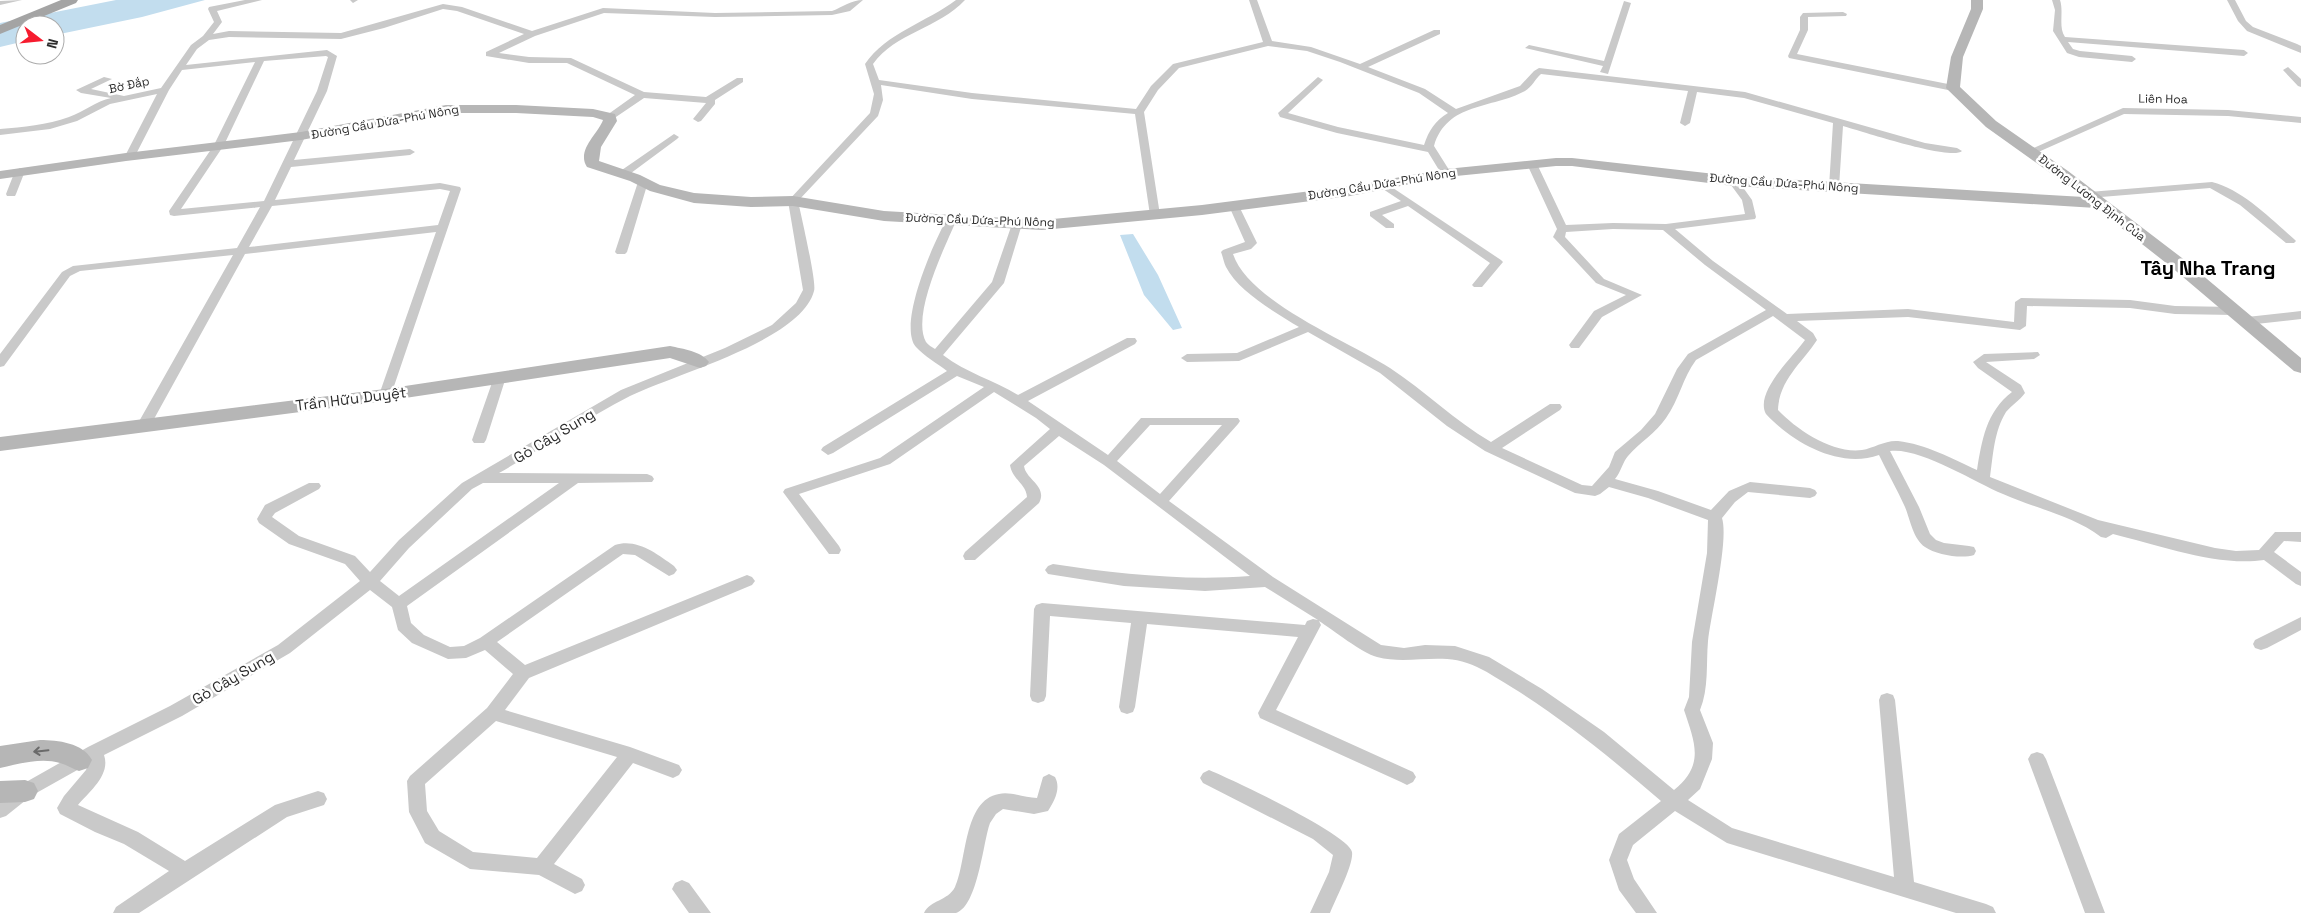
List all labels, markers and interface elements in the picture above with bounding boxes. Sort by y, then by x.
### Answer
north arrow [15,15,65,65]
text: N [43,37,62,51]
street label: Bờ Đắp [107,73,151,97]
street label: Liên Hoa [2138,91,2188,107]
street label: Đường Cầu Dứa-Phú Nông [310,101,460,143]
street label: Đường Lương Định Của [2035,151,2149,245]
street label: Đường Cầu Dứa-Phú Nông [1307,164,1457,204]
street label: Đường Cầu Dứa-Phú Nông [1709,170,1859,196]
street label: Đường Cầu Dứa-Phú Nông [905,209,1055,231]
district label: Tây Nha Trang [2140,255,2276,281]
street label: Trần Hữu Duyệt [295,382,407,415]
street label: Gò Cây Sung [510,404,598,467]
street label: Gò Cây Sung [188,647,277,709]
one-way arrow [33,746,49,756]

